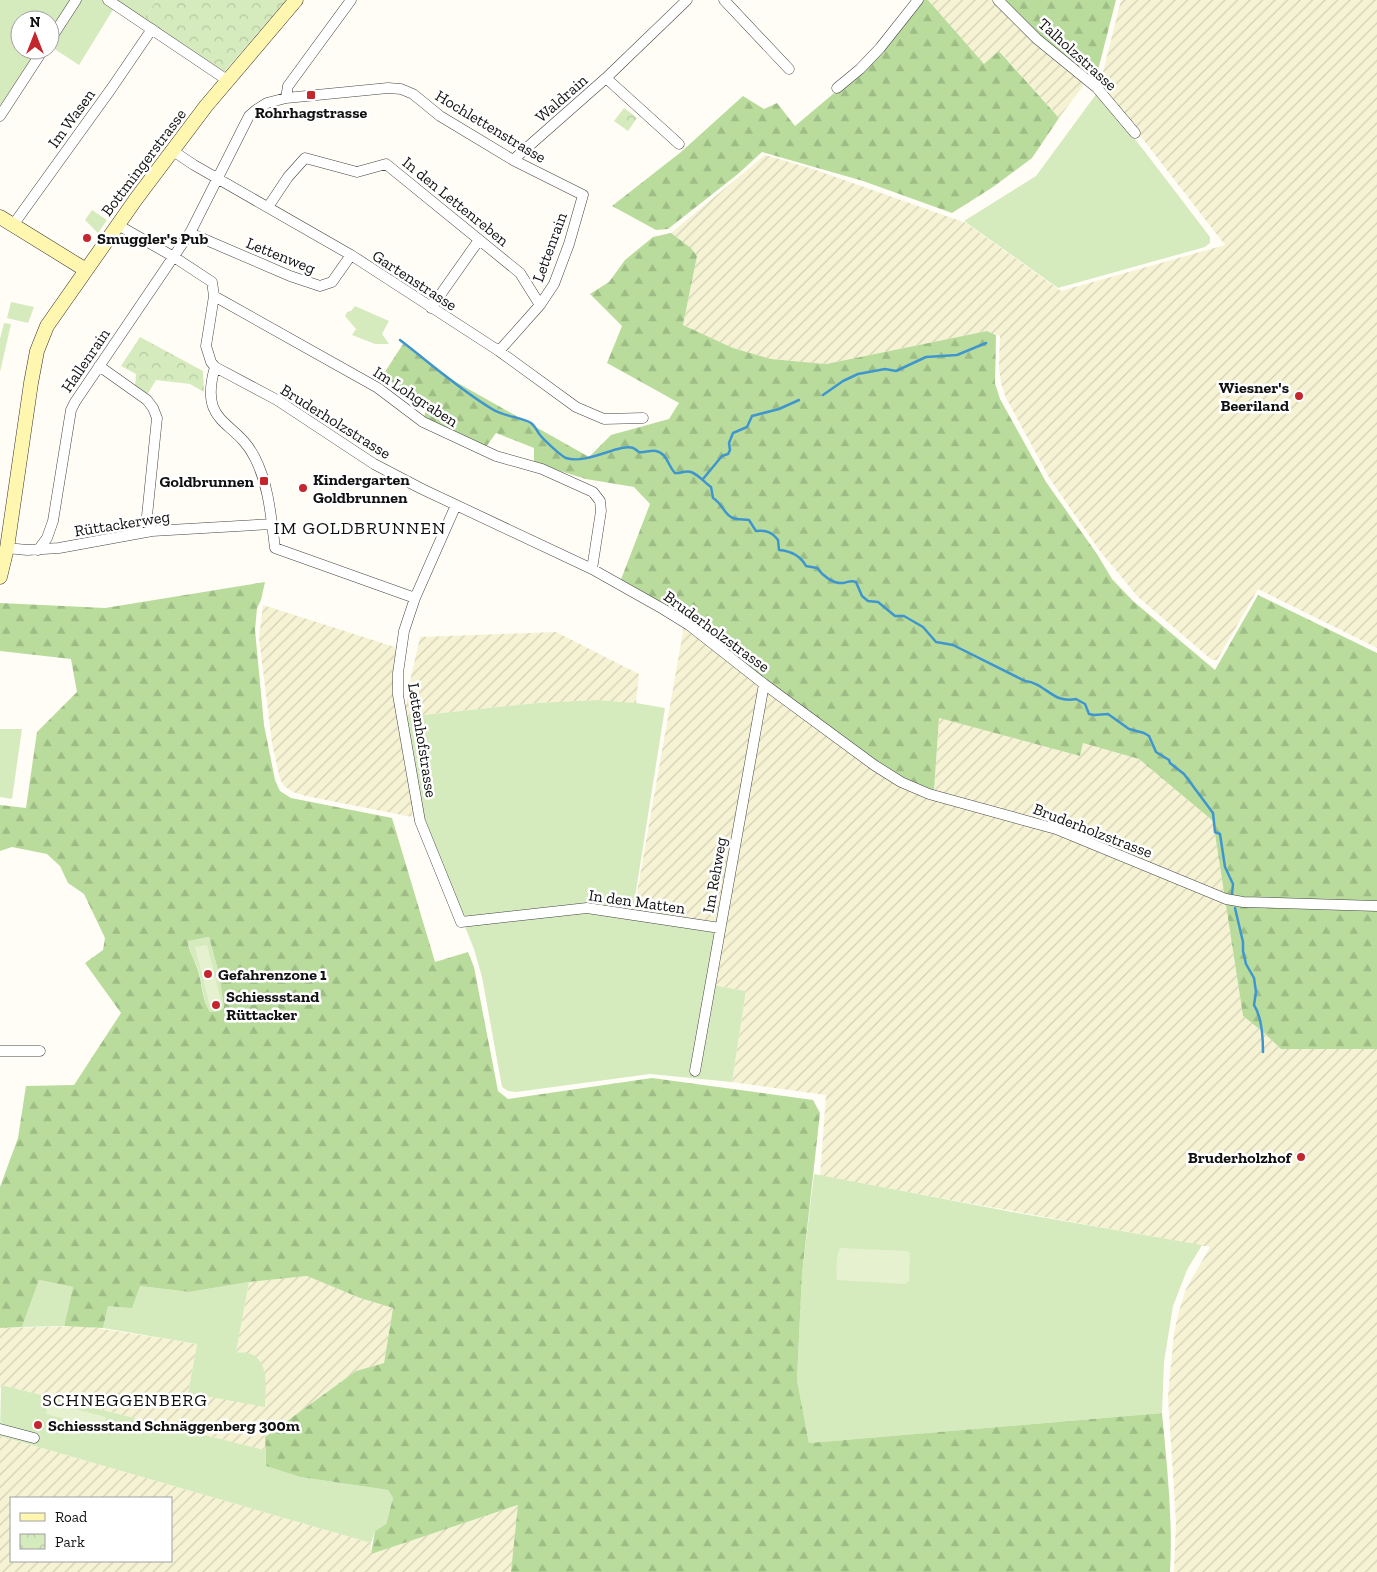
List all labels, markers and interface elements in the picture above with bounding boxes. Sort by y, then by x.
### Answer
north arrow [10,10,60,60]
text: N [30,14,41,31]
street label: Talholzstrasse [1034,14,1121,95]
street label: Waldrain [531,70,592,126]
street label: Im Wasen [44,85,99,151]
street label: Hochlettenstrasse [432,86,549,167]
marker: Rohrhagstrasse [305,89,317,101]
place label: Rohrhagstrasse [255,103,368,122]
street label: Bottmingerstrasse [97,105,190,220]
street label: In den Lettenreben [399,153,513,251]
street label: Lettenrain [528,209,571,285]
place label: Smuggler's Pub [97,229,208,248]
marker: Smuggler's Pub [81,232,93,244]
street label: Lettenweg [243,233,318,278]
street label: Gartenstrasse [369,246,461,315]
street label: Hallenrain [57,324,114,396]
street label: Im Lohgraben [370,362,462,431]
place label: Wiesner's Beeriland [1219,378,1289,415]
street label: Bruderholzstrasse [277,380,394,463]
marker: Wiesner's Beeriland [1293,390,1305,402]
place label: Kindergarten Goldbrunnen [313,470,410,507]
place label: Goldbrunnen [160,472,255,491]
marker: Goldbrunnen [258,475,270,487]
marker: Kindergarten Goldbrunnen [297,482,309,494]
street label: Rüttackerweg [73,507,171,540]
district label: IM GOLDBRUNNEN [274,517,446,539]
street label: Bruderholzstrasse [660,587,773,676]
street label: Lettenhofstrasse [404,681,441,799]
street label: Bruderholzstrasse [1031,799,1155,862]
street label: Im Rehweg [698,835,731,915]
street label: In den Matten [587,885,687,918]
place label: Gefahrenzone 1 [218,965,327,984]
marker: Gefahrenzone 1 [202,968,214,980]
place label: Schiessstand Rüttacker [226,987,319,1024]
marker: Schiessstand Rüttacker [210,999,222,1011]
place label: Bruderholzhof [1188,1148,1293,1167]
marker: Bruderholzhof [1295,1151,1307,1163]
district label: SCHNEGGENBERG [42,1389,208,1411]
place label: Schiessstand Schnäggenberg 300m [48,1416,300,1435]
marker: Schiessstand Schnäggenberg 300m [32,1419,44,1431]
legend [10,1497,172,1562]
text: Road [55,1508,88,1526]
text: Park [55,1533,85,1551]

